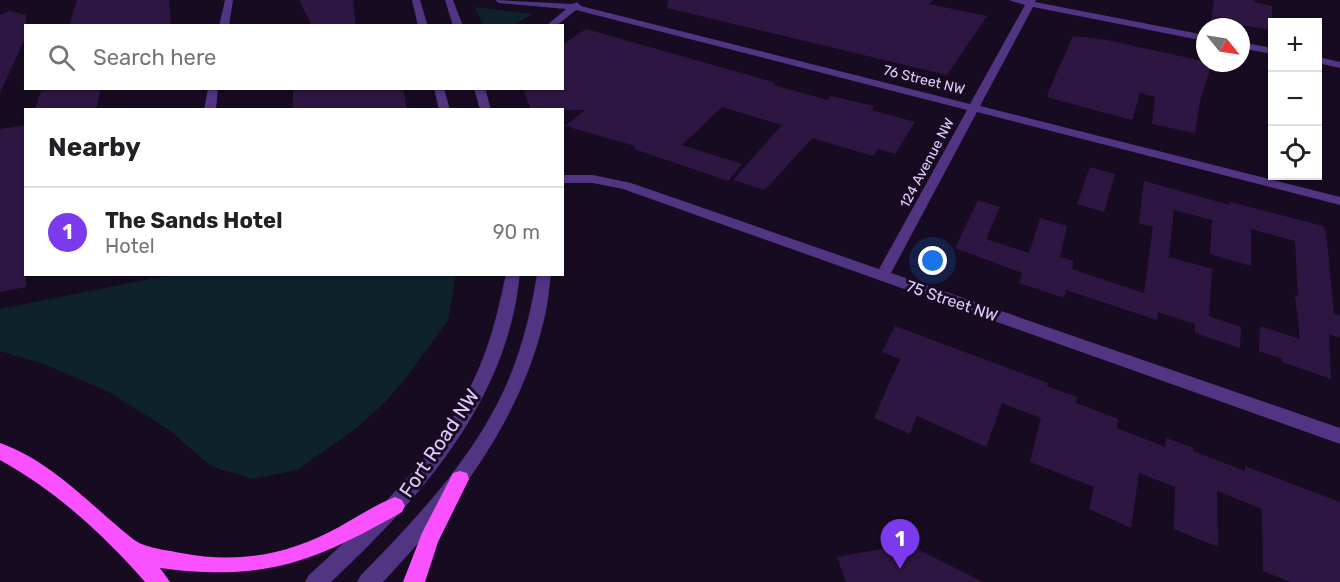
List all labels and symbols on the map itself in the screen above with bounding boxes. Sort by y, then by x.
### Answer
north arrow [1196,18,1250,72]
street label: 76 Street NW [881,62,967,98]
street label: 124 Avenue NW [896,115,958,211]
your location [918,246,947,275]
street label: 75 Street NW [904,276,1001,326]
street label: Fort Road NW [394,384,484,502]
pin: 1 [880,520,920,569]

